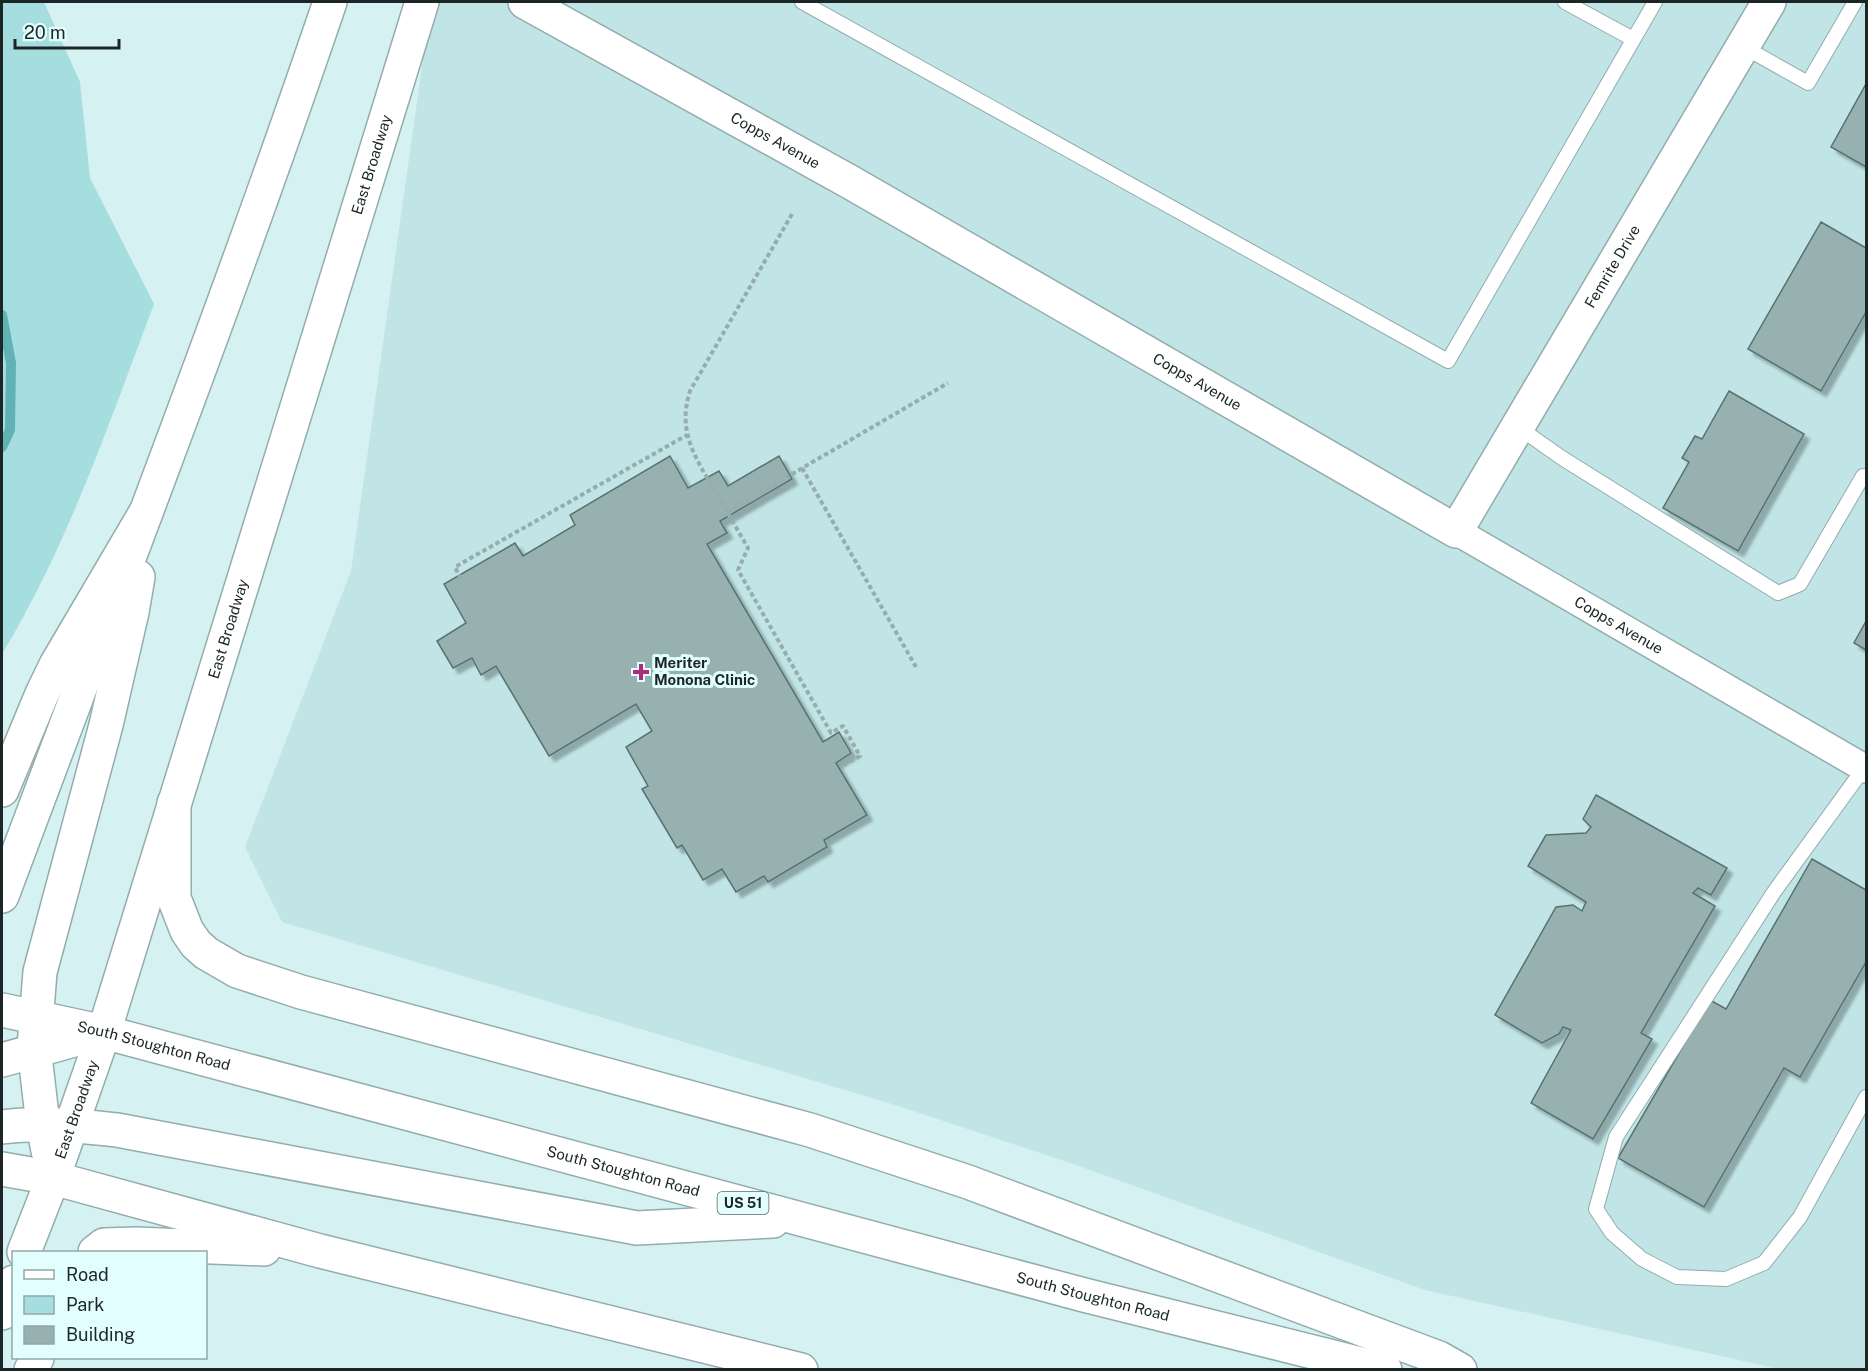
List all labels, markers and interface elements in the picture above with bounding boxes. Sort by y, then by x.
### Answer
scale bar [15,12,118,50]
text: 20 m [24,22,66,43]
street label: Copps Avenue [728,109,823,172]
street label: East Broadway [348,112,395,216]
street label: Femrite Drive [1581,222,1643,311]
street label: Copps Avenue [1150,349,1245,414]
street label: East Broadway [205,577,251,681]
street label: Copps Avenue [1572,593,1666,657]
place label: Meriter Monona Clinic [654,654,755,688]
marker: Meriter Monona Clinic [632,663,650,681]
street label: South Stoughton Road [76,1017,232,1074]
street label: East Broadway [51,1058,102,1161]
street label: South Stoughton Road [545,1142,702,1200]
road number: US 51 [718,1192,768,1214]
legend [12,1251,207,1359]
text: Road [66,1264,109,1285]
street label: South Stoughton Road [1014,1268,1171,1324]
text: Park [66,1294,104,1315]
text: Building [66,1324,135,1345]

